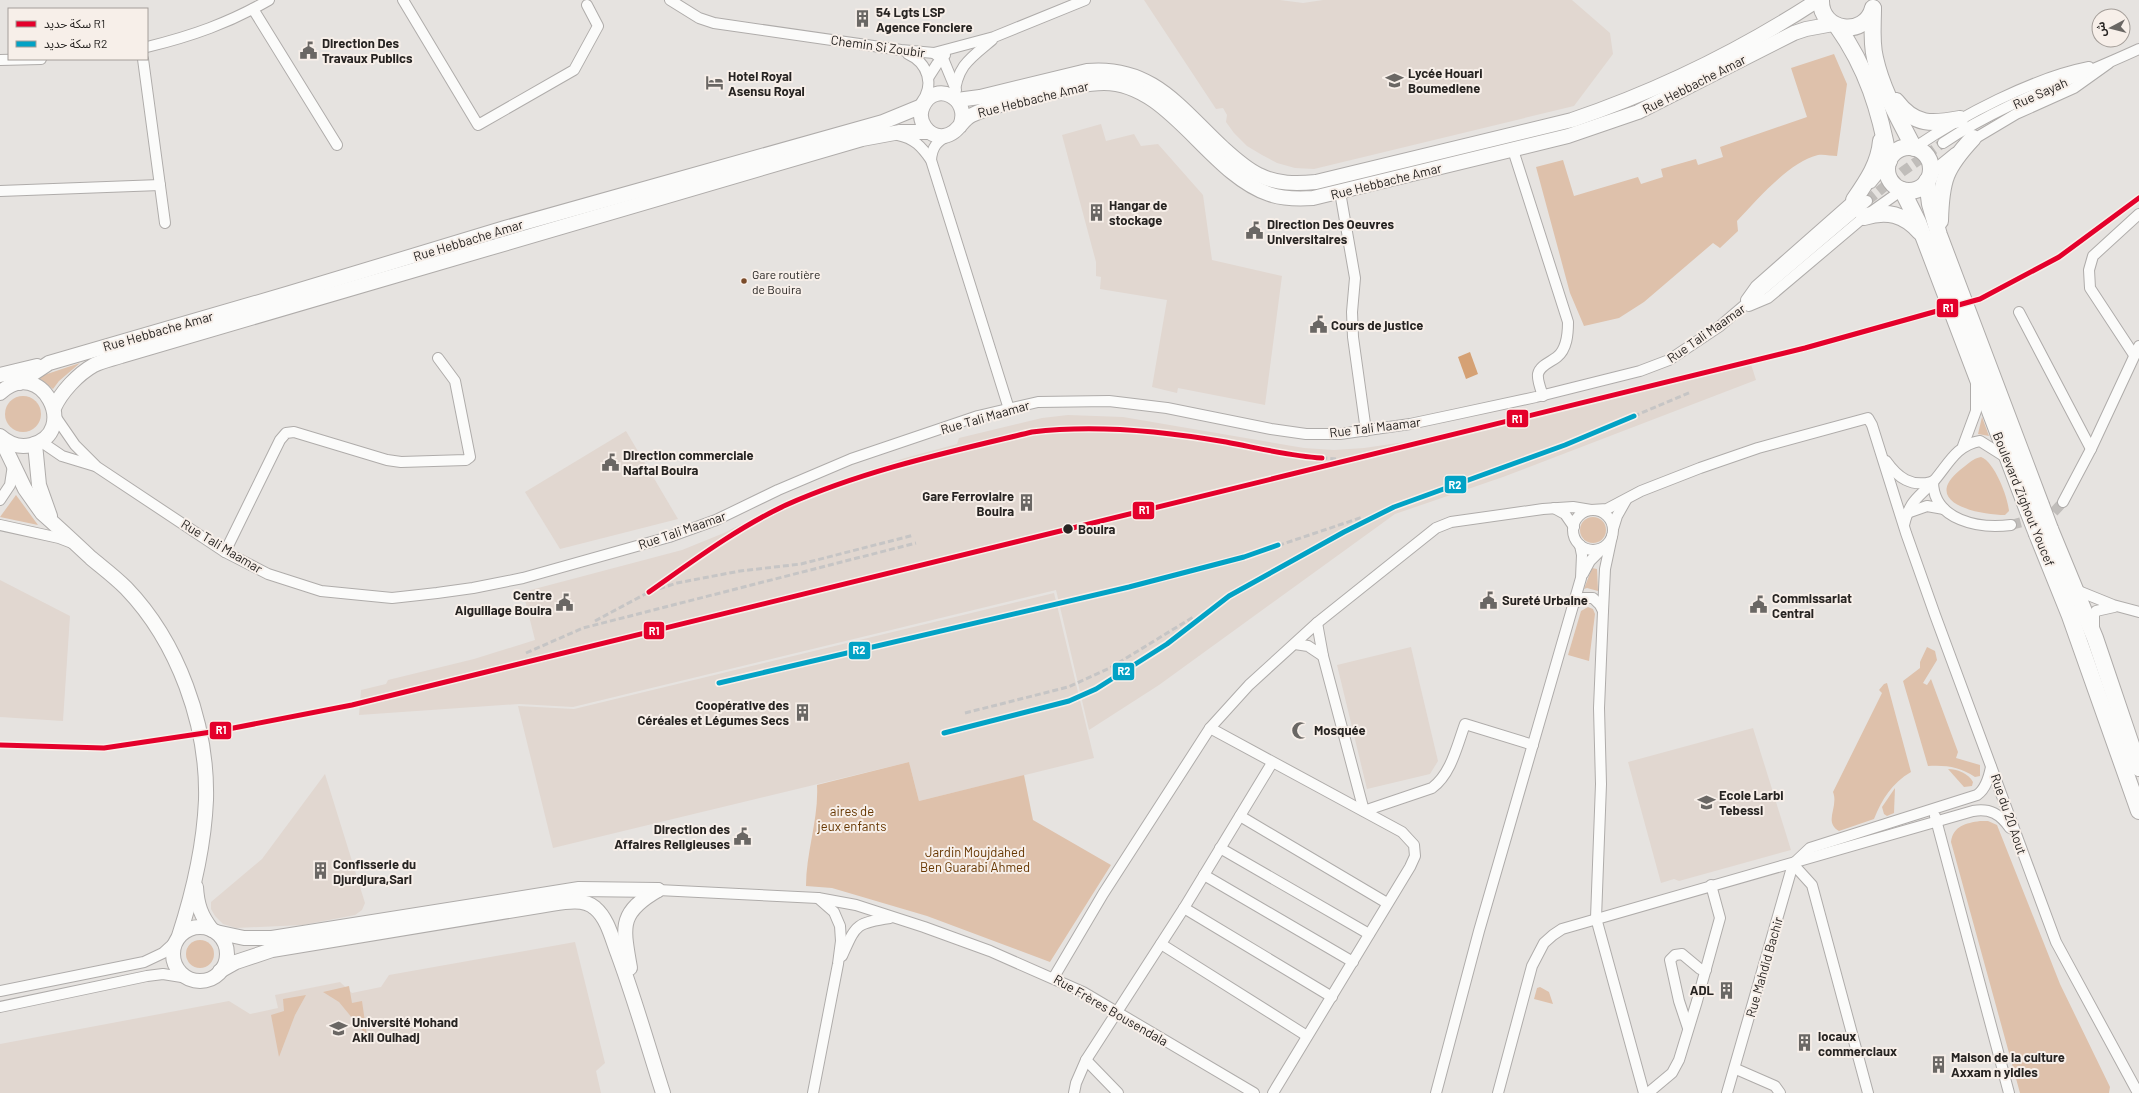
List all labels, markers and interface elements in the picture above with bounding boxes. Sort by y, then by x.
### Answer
place label: 54 Lgts LSP Agence Fonciere [876,4,973,35]
legend [8,8,148,60]
north arrow [2091,8,2131,48]
building icon: 54 Lgts LSP Agence Fonciere [853,9,873,29]
text: سكة حديد R1 [44,16,105,31]
text: ش [2093,21,2109,38]
street label: Chemin Si Zoubir [830,31,927,61]
place label: Direction Des Travaux Publics [322,35,413,66]
text: سكة حديد R2 [44,36,107,51]
public building icon: Direction Des Travaux Publics [299,40,319,60]
street label: Rue Hebbache Amar [1640,51,1749,117]
place label: Lycée Houari Boumediene [1408,65,1483,96]
place label: Hotel Royal Asensu Royal [728,68,805,99]
school or university icon: Lycée Houari Boumediene [1385,70,1405,90]
hotel icon: Hotel Royal Asensu Royal [705,73,725,93]
street label: Rue Sayah [2010,74,2070,112]
street label: Rue Hebbache Amar [976,77,1090,121]
street label: Rue Hebbache Amar [1329,159,1443,203]
place label: Hangar de stockage [1109,197,1167,228]
building icon: Hangar de stockage [1086,202,1106,222]
street label: Rue Hebbache Amar [411,216,525,264]
place label: Direction Des Oeuvres Universitaires [1267,216,1394,247]
public building icon: Direction Des Oeuvres Universitaires [1244,221,1264,241]
place label: Gare routière de Bouira [752,267,820,296]
marker: Gare routière de Bouira [739,276,749,286]
line badge: R1 [1936,298,1959,318]
street label: Rue Tali Maamar [1664,300,1748,366]
text: R1 [1943,301,1953,314]
street label: Rue Hebbache Amar [101,308,215,354]
public building icon: Cours de justice [1308,315,1328,335]
place label: Cours de justice [1331,317,1423,333]
street label: Rue Tali Maamar [939,397,1032,437]
line badge: R1 [1506,409,1529,428]
text: R1 [1512,412,1522,425]
street label: Rue Tali Maamar [1328,413,1422,441]
street label: Boulevard Zighout Youcef [1990,429,2058,569]
place label: Direction commerciale Naftal Bouira [623,447,754,478]
public building icon: Direction commerciale Naftal Bouira [600,452,620,472]
line badge: R2 [1444,475,1467,494]
text: R2 [1449,478,1461,491]
place label: Gare Ferroviaire Bouira [922,488,1014,519]
building icon: Gare Ferroviaire Bouira [1017,493,1037,513]
line badge: R1 [1132,501,1155,520]
text: R1 [1139,503,1149,516]
street label: Rue Tali Maamar [636,507,728,553]
street label: Rue Tali Maamar [178,515,266,577]
place label: Bouira [1078,521,1116,537]
marker: Bouira [1061,522,1075,536]
place label: Centre Aiguillage Bouira [455,587,552,618]
public building icon: Sureté Urbaine [1479,590,1499,610]
place label: Commissariat Central [1772,590,1852,621]
public building icon: Centre Aiguillage Bouira [555,592,575,612]
place label: Sureté Urbaine [1502,592,1588,608]
public building icon: Commissariat Central [1749,595,1769,615]
line badge: R1 [643,621,665,640]
text: R1 [649,624,659,637]
line badge: R2 [848,641,871,660]
text: R2 [853,643,865,656]
line badge: R2 [1112,662,1135,681]
text: R2 [1118,664,1130,677]
place label: Coopérative des Céréales et Légumes Secs [637,697,789,728]
building icon: Coopérative des Céréales et Légumes Secs [792,702,812,722]
mosque icon: Mosquée [1291,720,1311,740]
line badge: R1 [209,721,232,740]
place label: Mosquée [1314,722,1366,738]
text: R1 [216,723,226,736]
street label: Rue du 20 Aout [1988,771,2030,857]
place label: Ecole Larbi Tebessi [1719,787,1784,818]
school or university icon: Ecole Larbi Tebessi [1696,792,1716,812]
park label: aires de jeux enfants [817,803,886,834]
place label: Direction des Affaires Religieuses [614,821,730,852]
public building icon: Direction des Affaires Religieuses [733,826,753,846]
park label: Jardin Moujdahed Ben Guarabi Ahmed [920,844,1030,875]
place label: Confisserie du Djurdjura,Sarl [333,856,416,887]
building icon: Confisserie du Djurdjura,Sarl [310,861,330,881]
street label: Rue Mahdid Bachir [1742,915,1786,1019]
street label: Rue Frères Bousendala [1051,971,1171,1049]
building icon: ADL [1717,980,1737,1000]
place label: ADL [1690,982,1715,998]
place label: Université Mohand Akli Oulhadj [352,1014,458,1045]
school or university icon: Université Mohand Akli Oulhadj [329,1019,349,1039]
place label: locaux commerciaux [1818,1028,1897,1059]
building icon: locaux commerciaux [1795,1033,1815,1053]
place label: Maison de la culture Axxam n yidles [1951,1049,2065,1080]
building icon: Maison de la culture Axxam n yidles [1928,1054,1948,1074]

